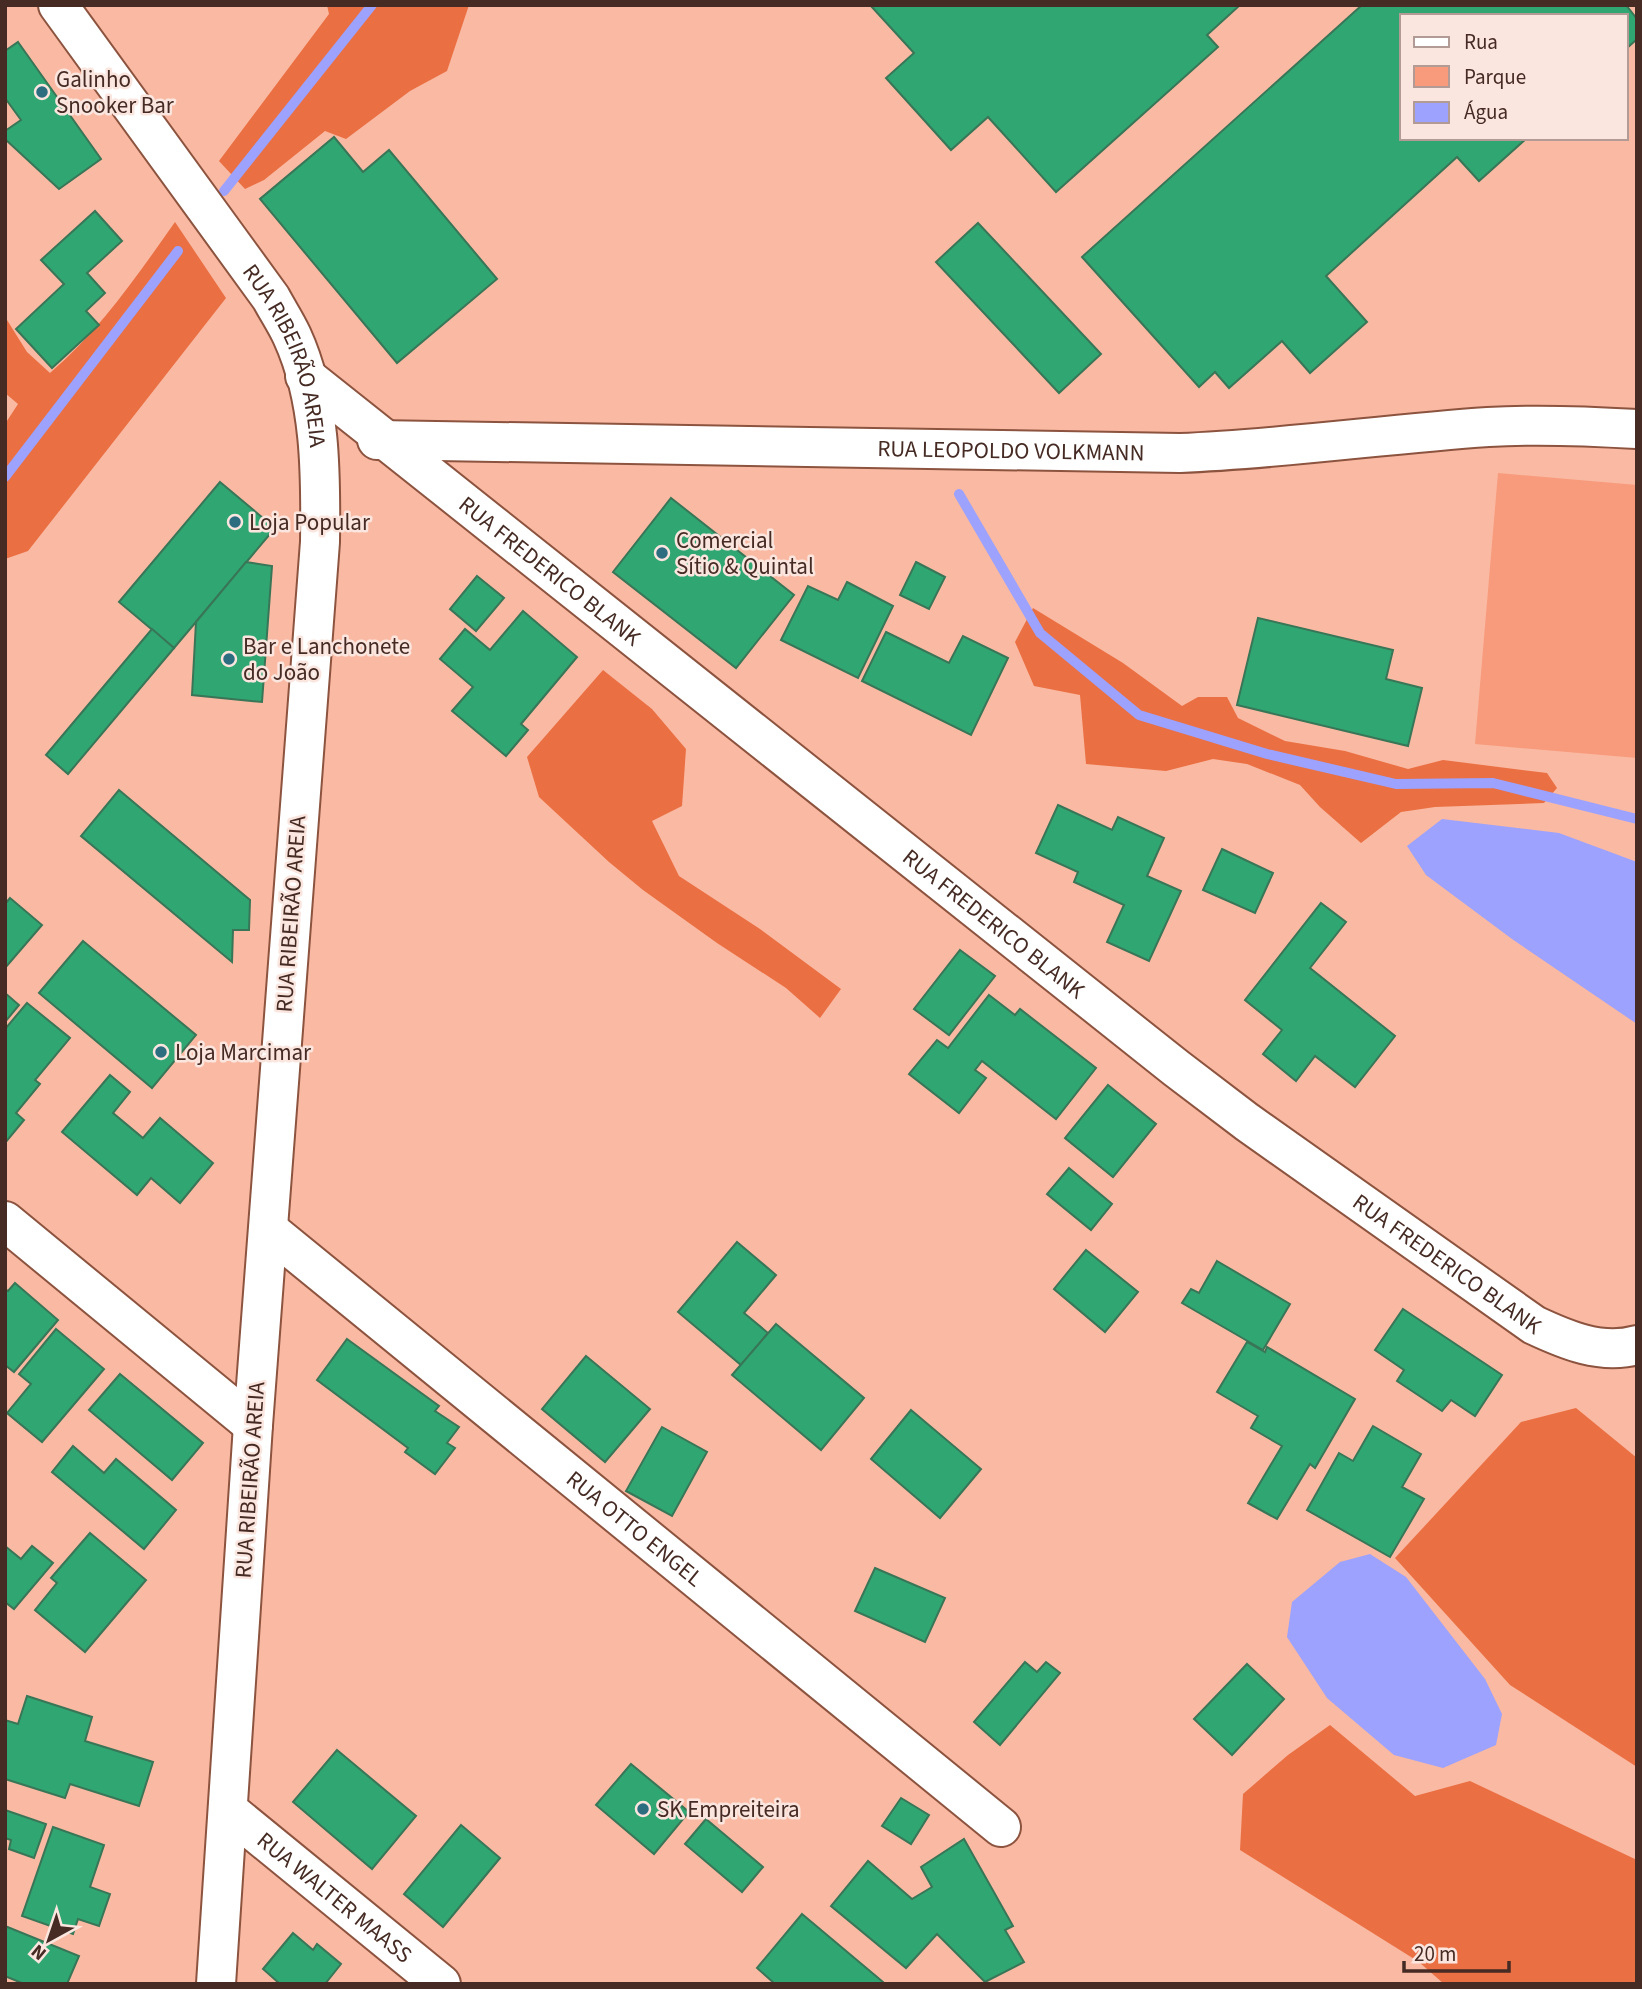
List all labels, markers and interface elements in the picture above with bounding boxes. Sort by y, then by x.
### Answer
legend [1400,14,1628,140]
text: Rua [1464,27,1498,57]
text: Parque [1464,62,1526,92]
place label: Galinho Snooker Bar [56,63,175,122]
marker: Galinho Snooker Bar [34,84,50,100]
text: Água [1464,97,1508,127]
street label: RUA RIBEIRÃO AREIA [235,257,335,449]
street label: RUA LEOPOLDO VOLKMANN [877,432,1145,469]
street label: RUA FREDERICO BLANK [452,488,649,654]
place label: Loja Popular [249,506,371,539]
marker: Loja Popular [227,514,243,530]
place label: Comercial Sítio & Quintal [676,524,814,583]
marker: Comercial Sítio & Quintal [654,545,670,561]
place label: Bar e Lanchonete do João [243,630,410,689]
marker: Bar e Lanchonete do João [221,651,237,667]
street label: RUA RIBEIRÃO AREIA [268,814,314,1013]
street label: RUA FREDERICO BLANK [896,841,1093,1007]
place label: Loja Marcimar [175,1036,312,1069]
marker: Loja Marcimar [153,1044,169,1060]
street label: RUA FREDERICO BLANK [1346,1185,1549,1342]
street label: RUA RIBEIRÃO AREIA [227,1380,273,1579]
street label: RUA OTTO ENGEL [559,1462,710,1594]
place label: SK Empreiteira [657,1793,800,1826]
marker: SK Empreiteira [635,1801,651,1817]
street label: RUA WALTER MAASS [250,1824,420,1971]
north arrow [14,1905,84,1975]
scale bar [1404,1930,1509,1974]
text: N [26,1937,53,1966]
text: 20 m [1414,1939,1456,1969]

